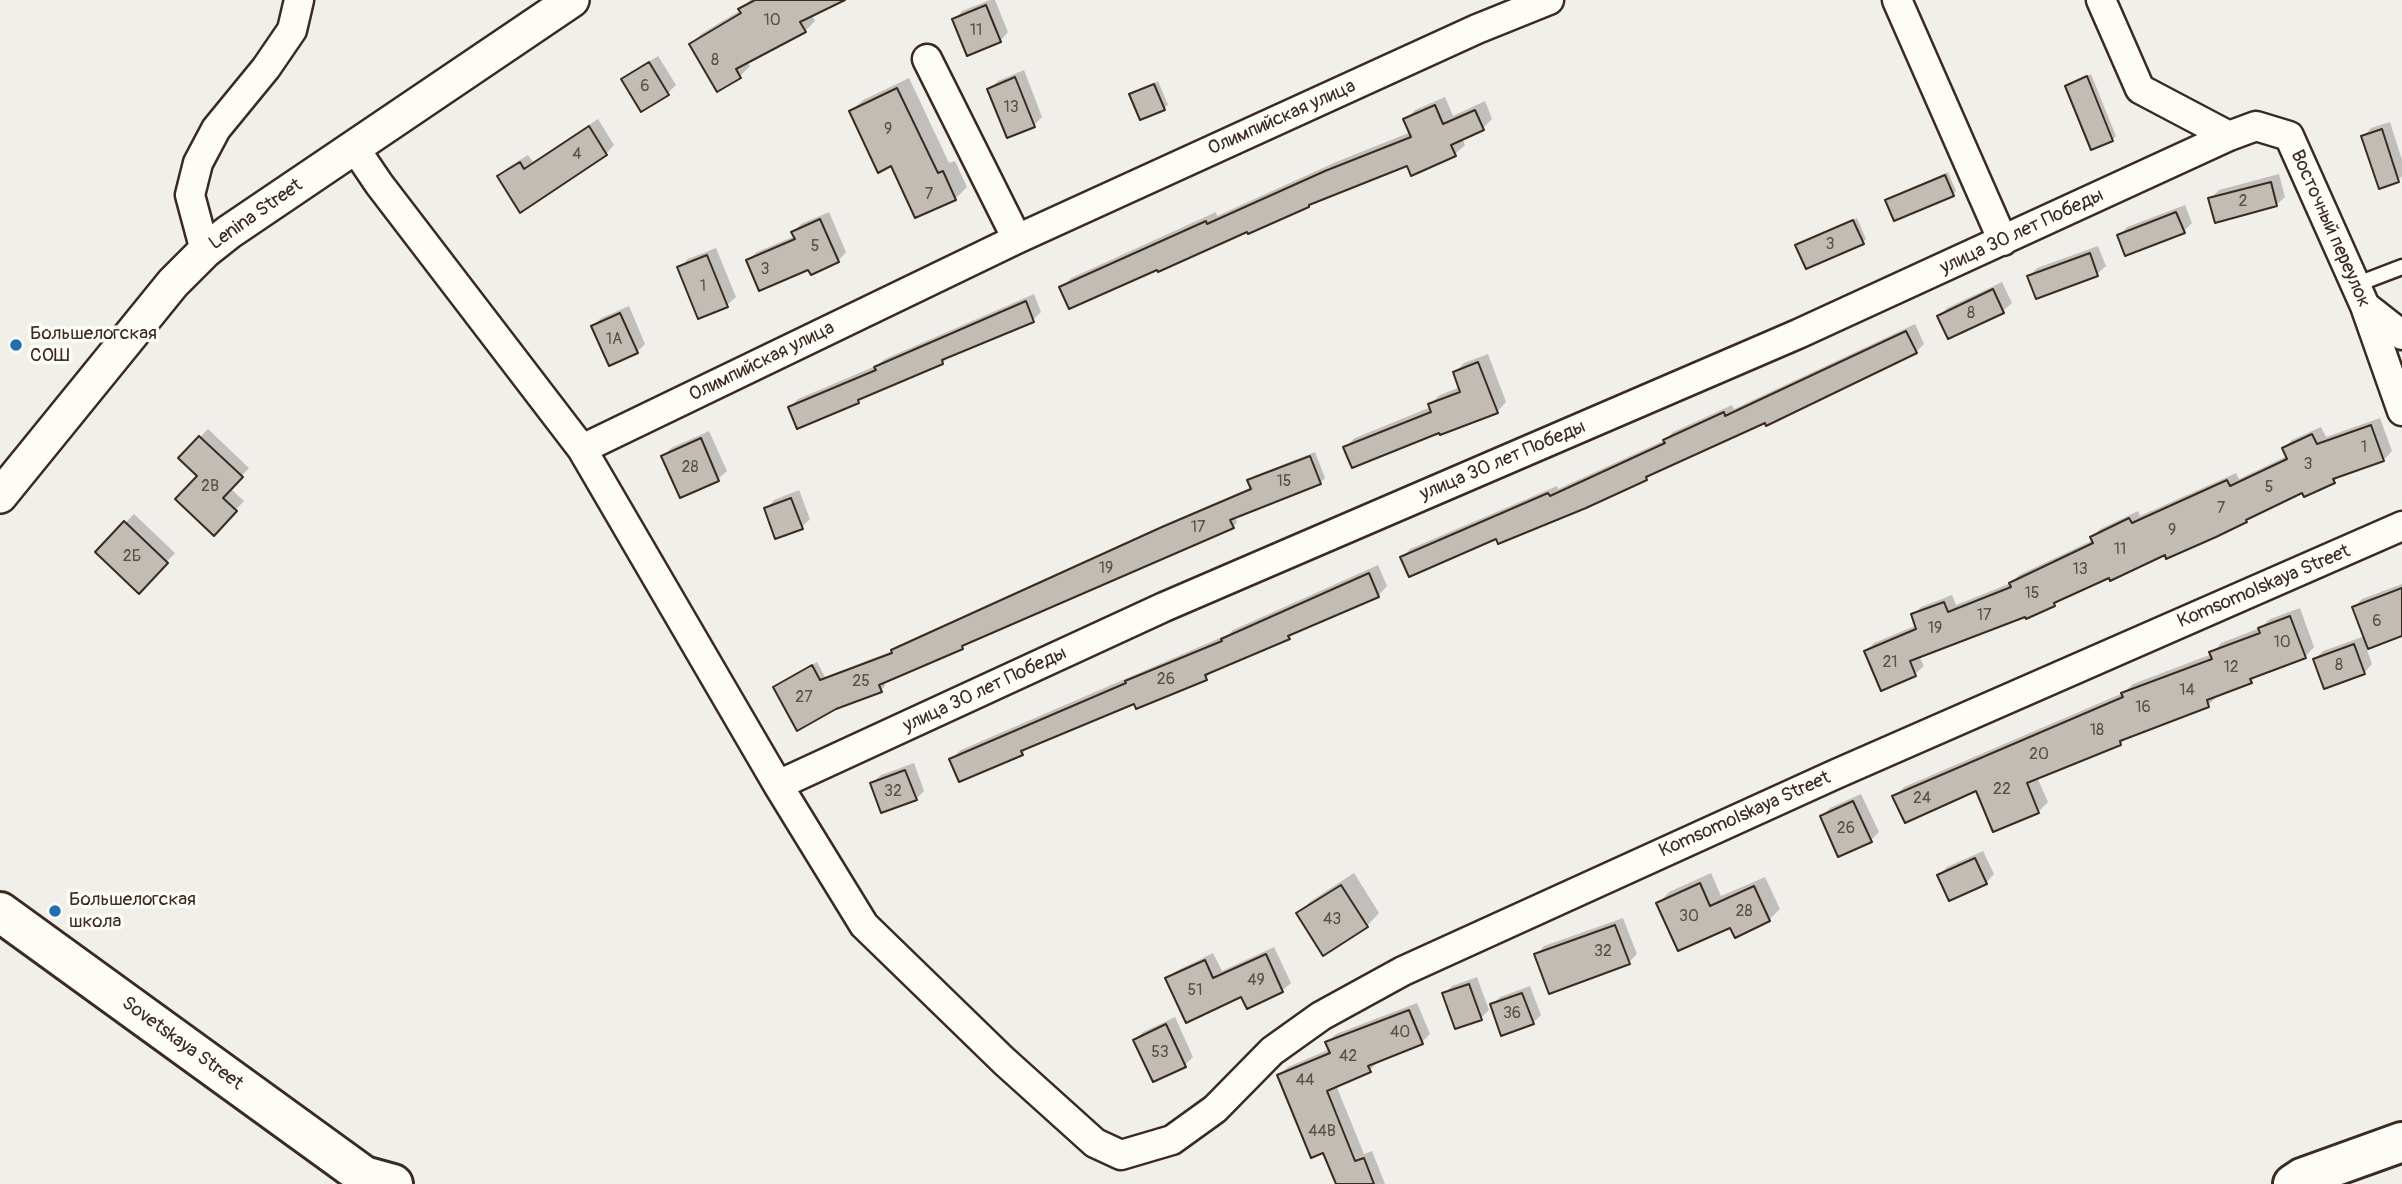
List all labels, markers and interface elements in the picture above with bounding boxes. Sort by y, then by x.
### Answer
house number: 10 [763,11,781,31]
house number: 11 [970,21,982,41]
house number: 8 [711,51,719,71]
street label: Олимпийская улица [1205,75,1359,161]
house number: 6 [640,77,650,97]
house number: 13 [1003,98,1019,118]
house number: 9 [884,120,892,140]
house number: 4 [572,145,582,165]
street label: Восточный переулок [2285,147,2375,311]
street label: Lenina Street [205,174,307,256]
street label: улица 30 лет Победы [1937,184,2107,280]
house number: 7 [925,185,933,205]
house number: 2 [2239,192,2247,212]
house number: 3 [1826,235,1834,255]
house number: 5 [811,237,819,257]
house number: 3 [761,260,769,280]
house number: 1 [700,277,706,297]
house number: 8 [1967,304,1975,324]
street label: Олимпийская улица [686,317,838,407]
place label: Большелогская СОШ [30,323,157,367]
house number: 1А [606,330,622,350]
marker: Большелогская СОШ [8,337,24,353]
street label: улица 30 лет Победы [1417,416,1589,506]
house number: 1 [2361,438,2367,458]
house number: 3 [2304,455,2312,475]
house number: 28 [681,458,699,478]
house number: 15 [1277,472,1291,492]
house number: 2В [201,477,219,497]
house number: 5 [2265,478,2273,498]
house number: 7 [2217,499,2225,519]
house number: 17 [1191,518,1205,538]
house number: 9 [2168,521,2176,541]
house number: 11 [2114,540,2126,560]
street label: Komsomolskaya Street [2174,540,2354,634]
house number: 2Б [123,547,141,567]
house number: 19 [1099,559,1113,579]
house number: 13 [2072,560,2088,580]
house number: 15 [2025,584,2039,604]
house number: 17 [1977,606,1991,626]
house number: 6 [2372,612,2382,632]
house number: 19 [1928,619,1942,639]
house number: 10 [2273,633,2291,653]
street label: улица 30 лет Победы [900,642,1070,738]
house number: 21 [1882,653,1898,673]
house number: 8 [2335,656,2343,676]
house number: 12 [2223,658,2239,678]
house number: 26 [1157,670,1175,690]
house number: 25 [852,672,870,692]
house number: 14 [2179,681,2195,701]
house number: 27 [795,688,813,708]
house number: 16 [2135,698,2151,718]
house number: 18 [2090,721,2104,741]
house number: 20 [2029,745,2049,765]
street label: Komsomolskaya Street [1656,767,1834,863]
house number: 22 [1993,780,2011,800]
house number: 32 [884,782,902,802]
house number: 24 [1913,789,1931,809]
house number: 26 [1837,819,1855,839]
place label: Большелогская школа [69,889,196,933]
house number: 28 [1735,902,1753,922]
marker: Большелогская школа [47,903,63,919]
house number: 30 [1679,907,1699,927]
house number: 43 [1323,910,1341,930]
house number: 32 [1594,942,1612,962]
house number: 49 [1247,971,1265,991]
house number: 51 [1188,981,1202,1001]
street label: Sovetskaya Street [117,992,247,1096]
house number: 36 [1503,1004,1521,1024]
house number: 40 [1390,1023,1410,1043]
house number: 53 [1151,1043,1169,1063]
house number: 42 [1339,1047,1357,1067]
house number: 44 [1296,1071,1314,1091]
house number: 44В [1308,1122,1336,1142]

